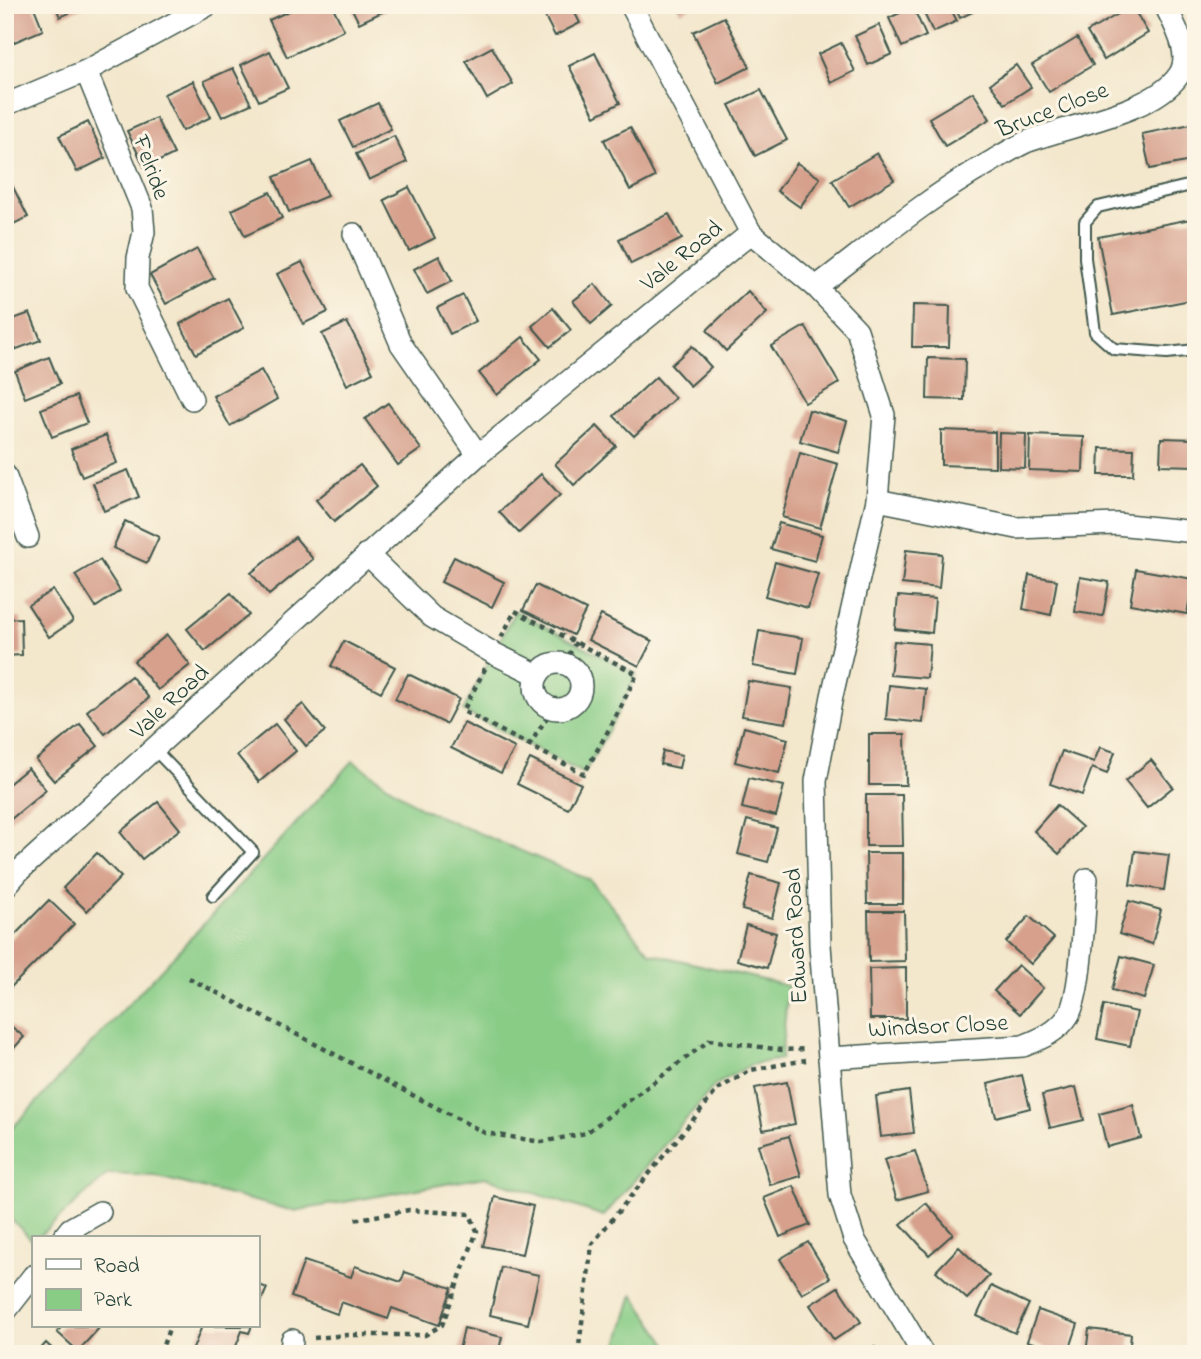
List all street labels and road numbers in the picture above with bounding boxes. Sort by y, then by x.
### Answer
street label: Bruce Close [991,74,1114,149]
street label: Felride [122,130,178,205]
street label: Vale Road [633,212,732,302]
street label: Vale Road [122,657,219,749]
street label: Edward Road [776,867,819,1005]
street label: Windsor Close [867,1006,1009,1049]

